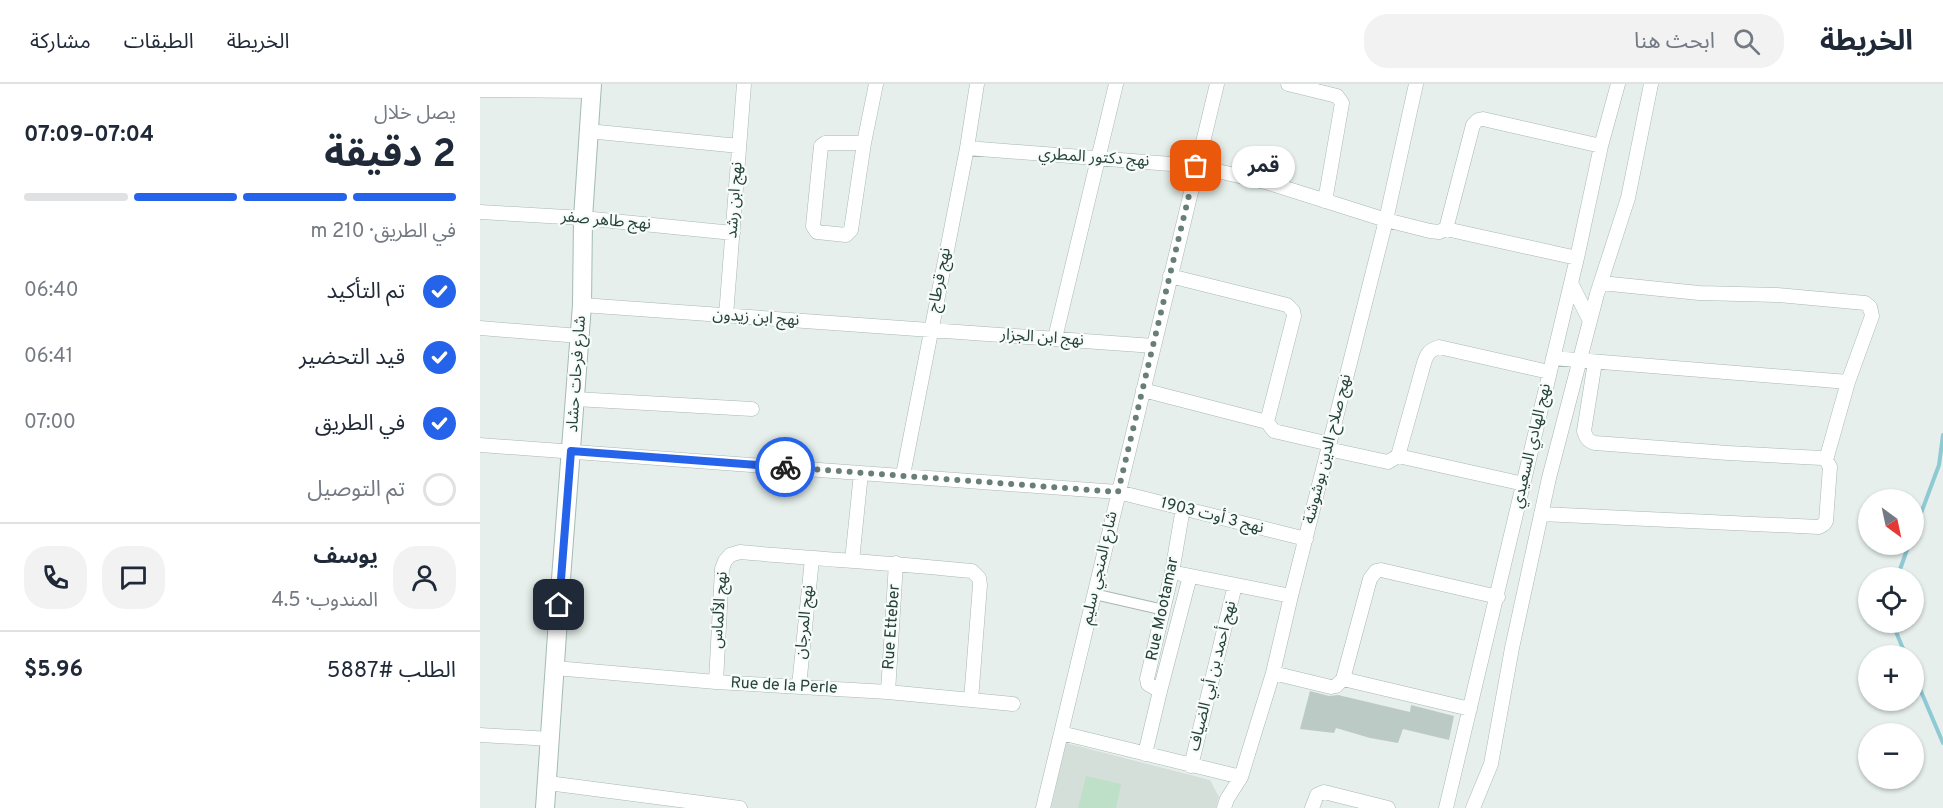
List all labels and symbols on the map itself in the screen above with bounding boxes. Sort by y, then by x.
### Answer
pin [1170,140,1221,191]
street label: نهج دكتور المطري [1038,144,1150,173]
callout: قمر [1232,145,1295,187]
street label: نهج ابن رشد [722,161,749,239]
street label: نهج طاهر صفر [559,207,652,236]
street label: نهج قرطاج [924,246,957,314]
street label: نهج ابن زيدون [712,305,800,332]
street label: شارع فرحات حشاد [563,315,592,433]
street label: نهج ابن الجزار [998,325,1085,352]
street label: نهج صلاح الدين بوشوشة [1300,372,1357,526]
street label: نهج الهادي السعيدي [1508,382,1557,511]
courier [755,437,815,497]
north arrow [1858,489,1924,555]
street label: نهج 3 أوت 1903 [1158,493,1266,539]
street label: شارع المنجي سليم [1077,509,1124,627]
street label: Rue Mootamar [1142,555,1184,663]
street label: نهج الألماس [707,571,734,649]
pin [533,579,584,630]
street label: نهج المرجان [791,584,820,660]
street label: Rue Etteber [879,584,905,670]
street label: نهج أحمد بن أبي الضياف [1184,599,1242,753]
street label: Rue de la Perle [730,673,838,699]

